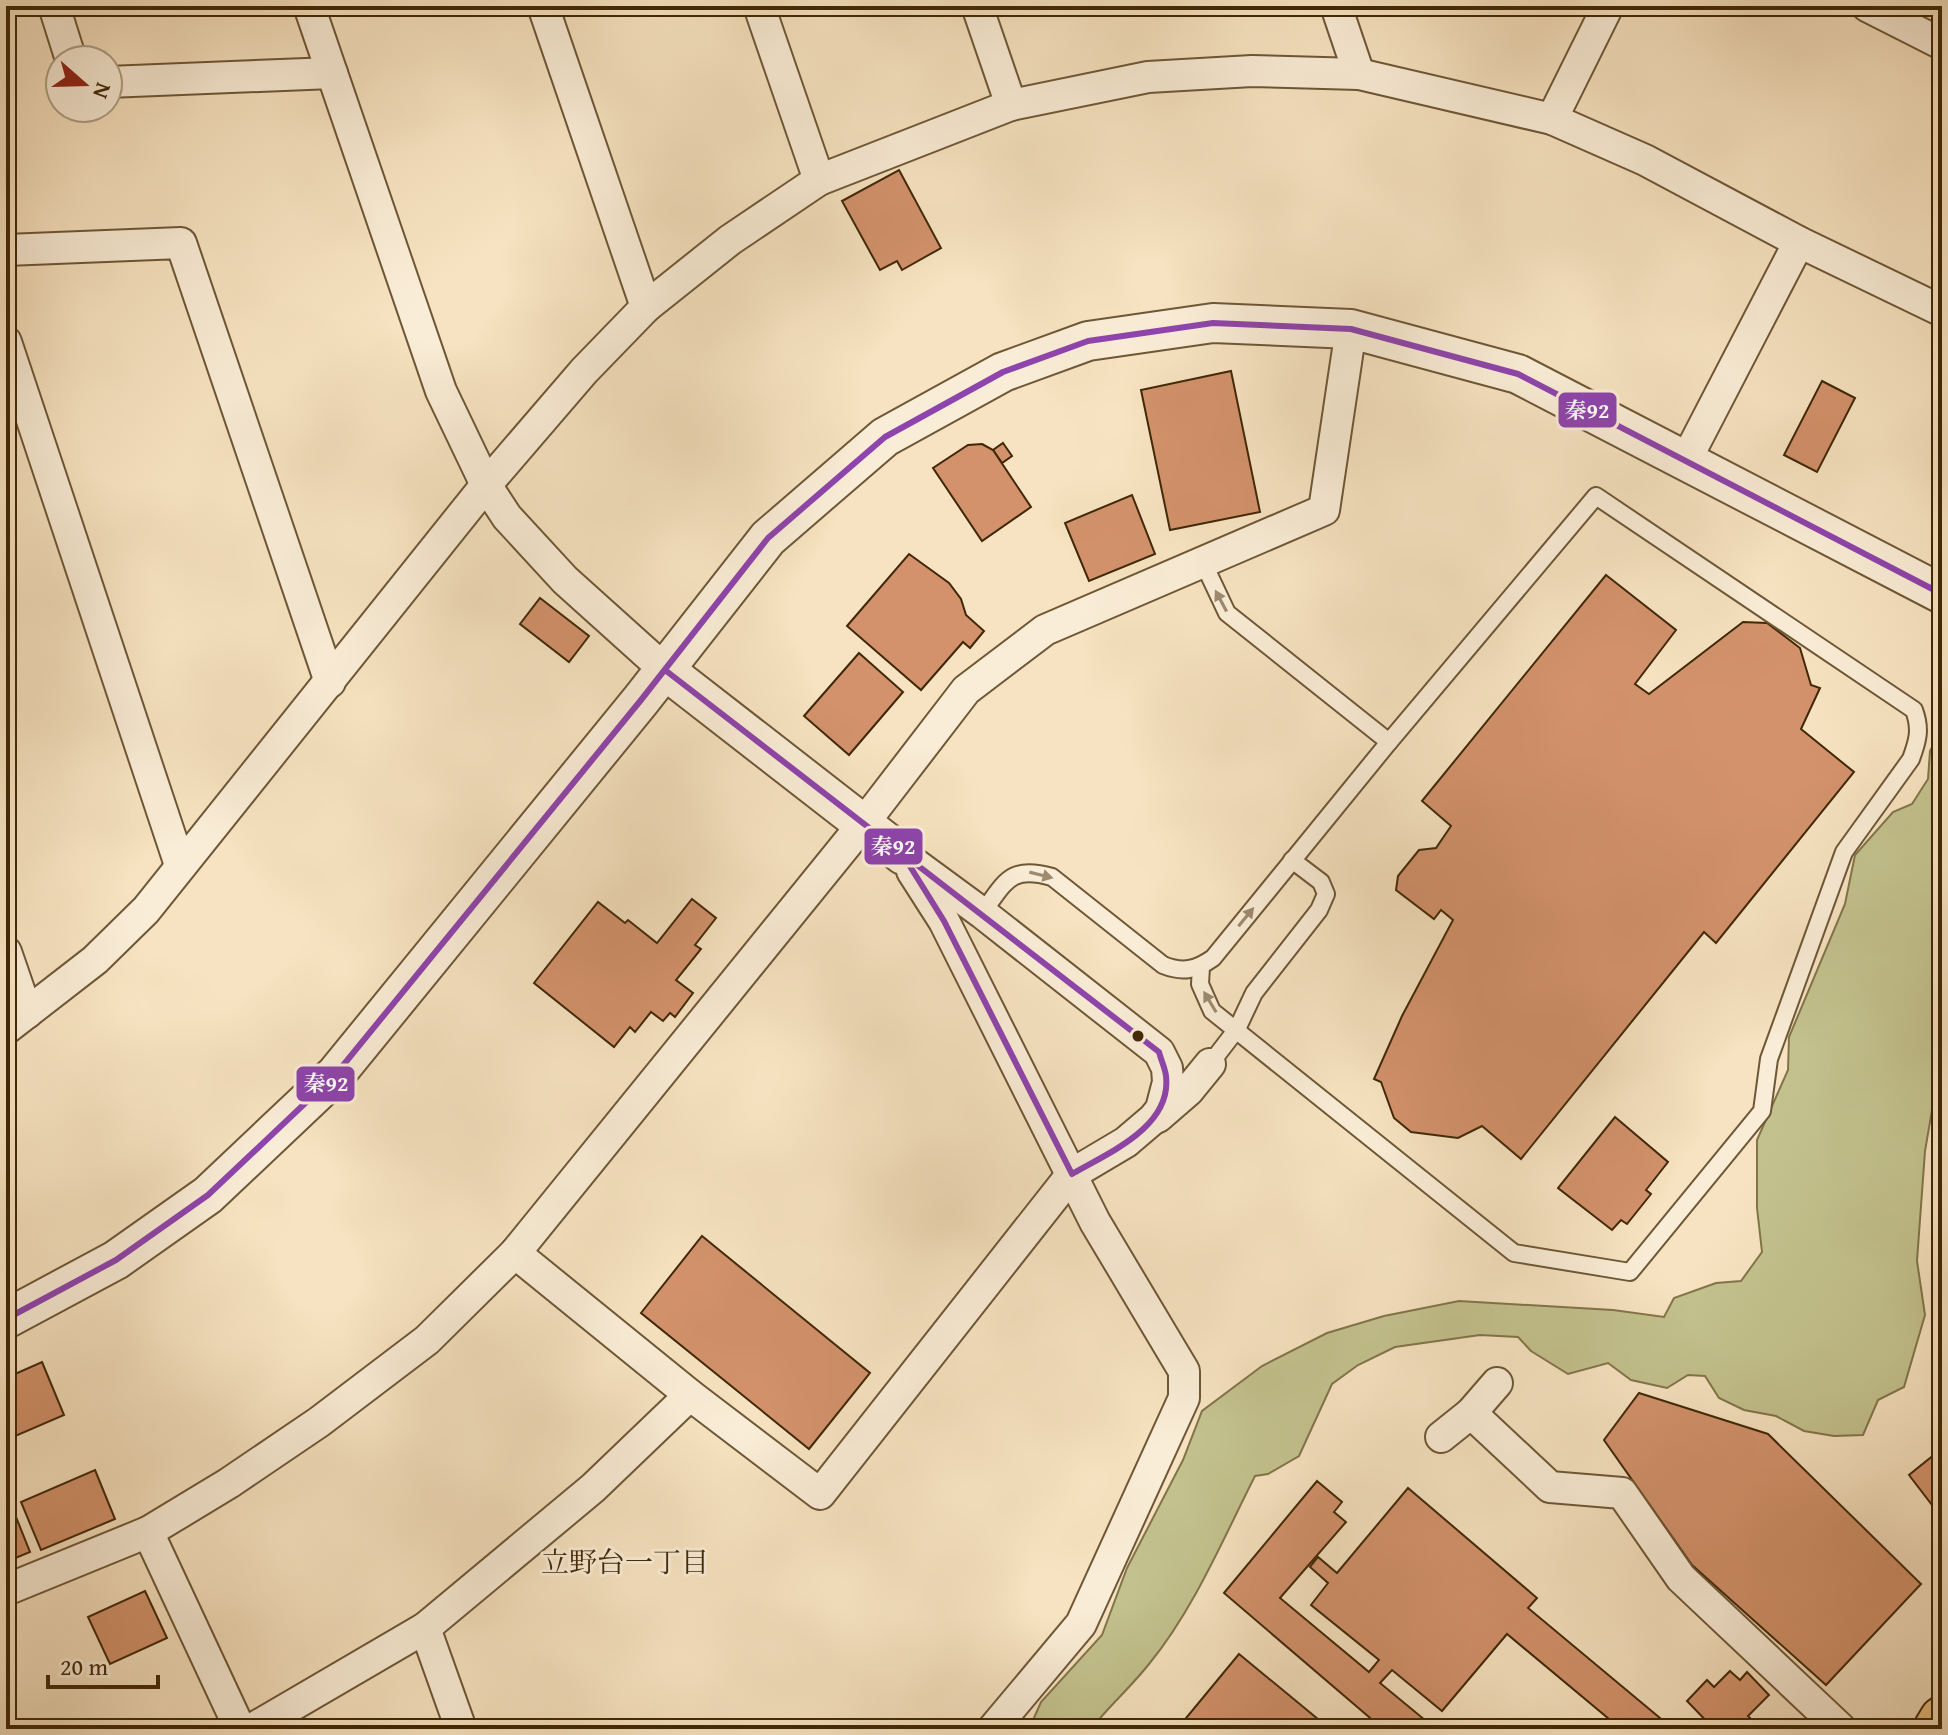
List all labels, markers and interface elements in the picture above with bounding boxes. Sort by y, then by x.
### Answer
north arrow [44,44,124,124]
text: N [85,78,120,103]
line badge: 秦92 [1557,391,1618,429]
text: 秦92 [1565,394,1609,426]
one-way arrow [1215,590,1229,612]
line badge: 秦92 [863,827,924,866]
text: 秦92 [871,830,915,862]
one-way arrow [1028,869,1053,882]
one-way arrow [1237,908,1254,928]
one-way arrow [1203,991,1218,1014]
unlabelled marker [1130,1028,1146,1044]
line badge: 秦92 [295,1065,356,1103]
text: 秦92 [304,1067,348,1099]
district label: 立野台一丁目 [541,1541,709,1582]
scale bar [48,1639,158,1689]
text: 20 m [60,1649,108,1684]

